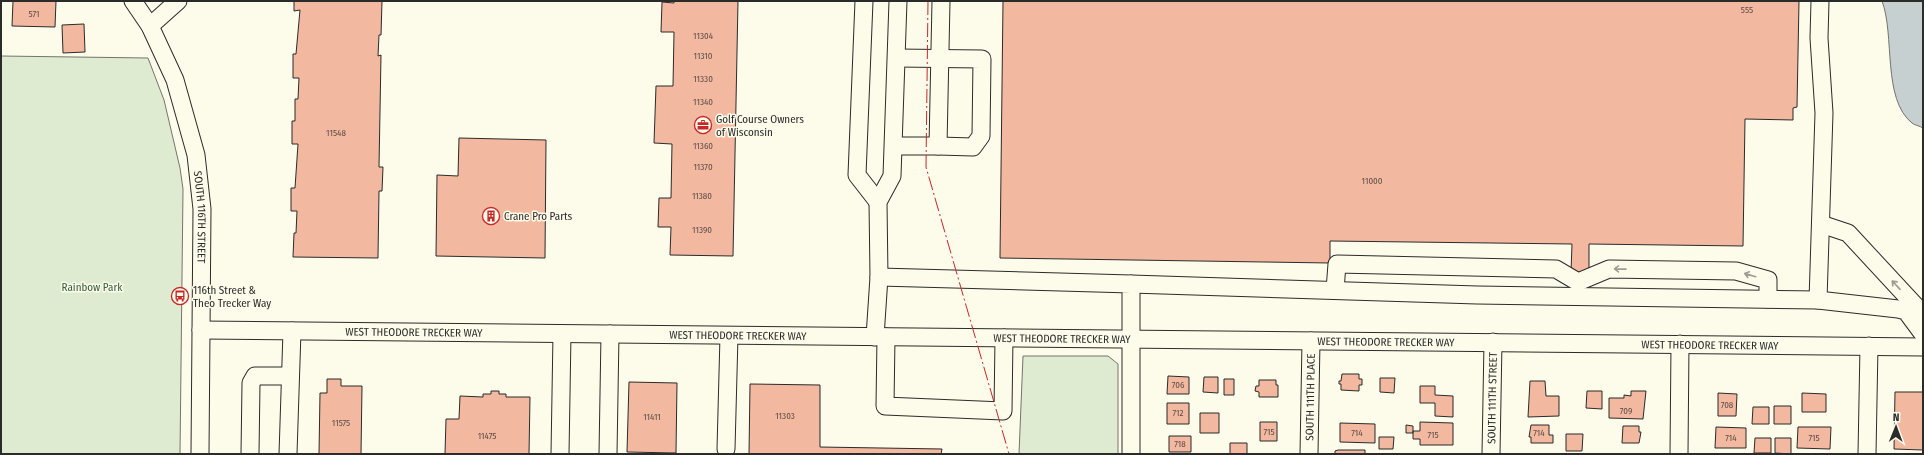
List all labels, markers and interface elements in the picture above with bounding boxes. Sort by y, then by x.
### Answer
house number: 555 [1741,5,1753,15]
house number: 571 [29,9,39,19]
house number: 11304 [693,31,714,41]
house number: 11310 [694,51,713,61]
house number: 11330 [693,74,713,84]
house number: 11340 [693,97,713,107]
place label: Golf Course Owners of Wisconsin [716,113,804,139]
office icon: Golf Course Owners of Wisconsin [693,115,713,135]
house number: 11548 [326,128,346,138]
house number: 11360 [693,141,713,151]
house number: 11370 [693,162,713,172]
street label: SOUTH 116TH STREET [191,170,209,264]
house number: 11000 [1362,176,1383,186]
house number: 11380 [692,191,712,201]
building icon: Crane Pro Parts [481,206,501,226]
place label: Crane Pro Parts [504,210,573,223]
house number: 11390 [692,225,712,235]
one-way arrow [1614,265,1627,273]
one-way arrow [1743,271,1756,278]
one-way arrow [1892,280,1901,291]
park label: Rainbow Park [62,281,123,294]
place label: 116th Street & Theo Trecker Way [193,284,271,310]
bus stop icon: 116th Street & Theo Trecker Way [170,286,190,306]
street label: WEST THEODORE TRECKER WAY [345,325,483,339]
street label: WEST THEODORE TRECKER WAY [669,328,807,342]
street label: WEST THEODORE TRECKER WAY [993,331,1131,346]
street label: WEST THEODORE TRECKER WAY [1317,335,1455,349]
street label: WEST THEODORE TRECKER WAY [1641,338,1779,352]
street label: SOUTH 111TH STREET [1485,351,1499,444]
street label: SOUTH 111TH PLACE [1303,353,1317,441]
house number: 706 [1172,380,1185,390]
house number: 708 [1721,400,1734,410]
house number: 709 [1620,406,1632,416]
north arrow [1876,407,1916,447]
house number: 712 [1172,408,1184,418]
house number: 11303 [775,411,795,421]
text: N [1893,411,1900,424]
house number: 11411 [643,412,661,422]
house number: 11575 [332,418,350,428]
house number: 715 [1263,427,1275,437]
house number: 714 [1351,428,1363,438]
house number: 714 [1533,428,1545,438]
house number: 715 [1427,430,1439,440]
house number: 11475 [478,431,496,441]
house number: 714 [1725,433,1737,443]
house number: 715 [1808,433,1820,443]
house number: 718 [1174,439,1186,449]

